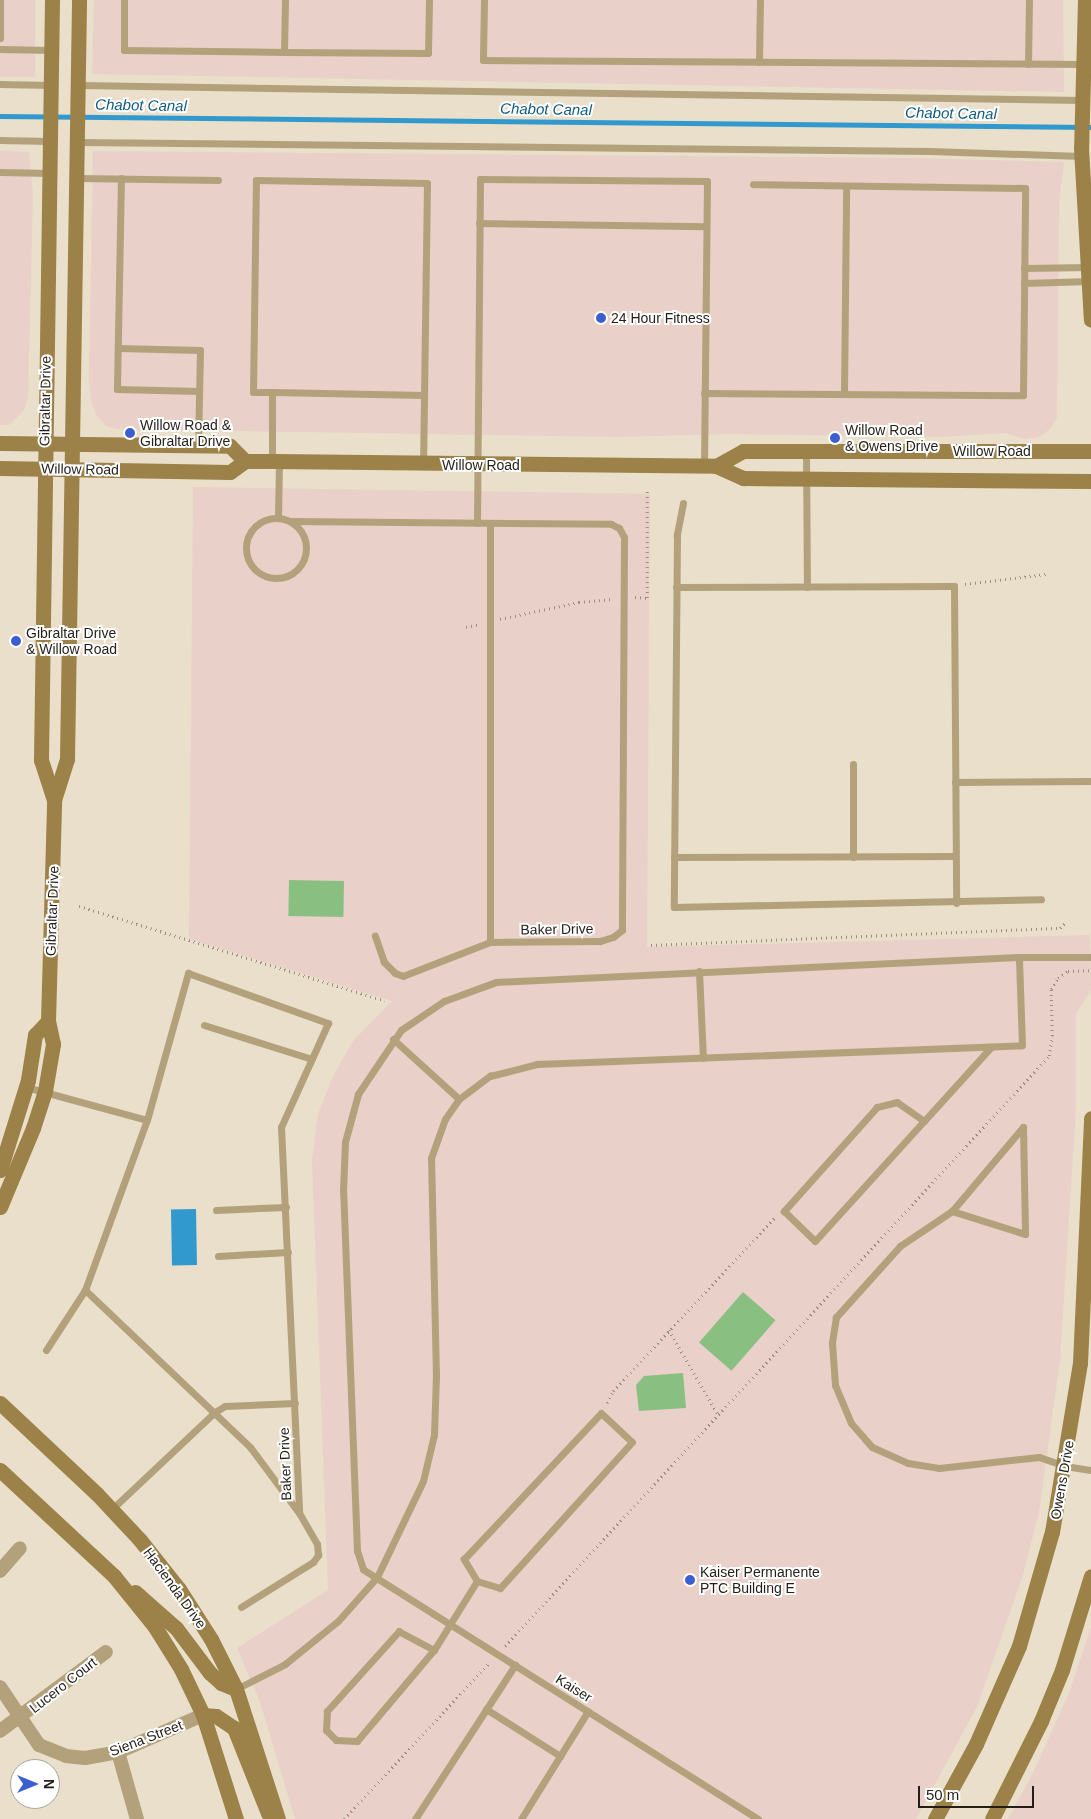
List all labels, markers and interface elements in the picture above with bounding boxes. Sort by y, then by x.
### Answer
water label: Chabot Canal [95,95,187,115]
water label: Chabot Canal [500,99,592,119]
water label: Chabot Canal [905,103,997,123]
place label: 24 Hour Fitness [611,310,710,326]
marker: 24 Hour Fitness [595,312,607,324]
street label: Gibraltar Drive [36,356,54,446]
place label: Willow Road & Gibraltar Drive [140,417,231,450]
place label: Willow Road & Owens Drive [845,422,938,454]
marker: Willow Road & Gibraltar Drive [124,427,136,439]
marker: Willow Road & Owens Drive [829,432,841,444]
street label: Willow Road [953,443,1031,459]
street label: Willow Road [442,457,520,473]
street label: Willow Road [41,460,119,478]
place label: Gibraltar Drive & Willow Road [26,625,117,658]
marker: Gibraltar Drive & Willow Road [10,635,22,647]
street label: Gibraltar Drive [42,866,62,956]
street label: Baker Drive [520,920,594,938]
street label: Baker Drive [275,1427,295,1501]
street label: Owens Drive [1047,1439,1077,1521]
street label: Hacienda Drive [140,1544,210,1632]
place label: Kaiser Permanente PTC Building E [700,1564,820,1596]
marker: Kaiser Permanente PTC Building E [684,1574,696,1586]
street label: Lucero Court [26,1653,100,1717]
street label: Kaiser [553,1670,595,1706]
street label: Siena Street [107,1716,185,1760]
north arrow [10,1759,60,1809]
scale bar [921,1776,1037,1808]
text: N [41,1779,57,1789]
text: 50 m [926,1786,959,1803]

